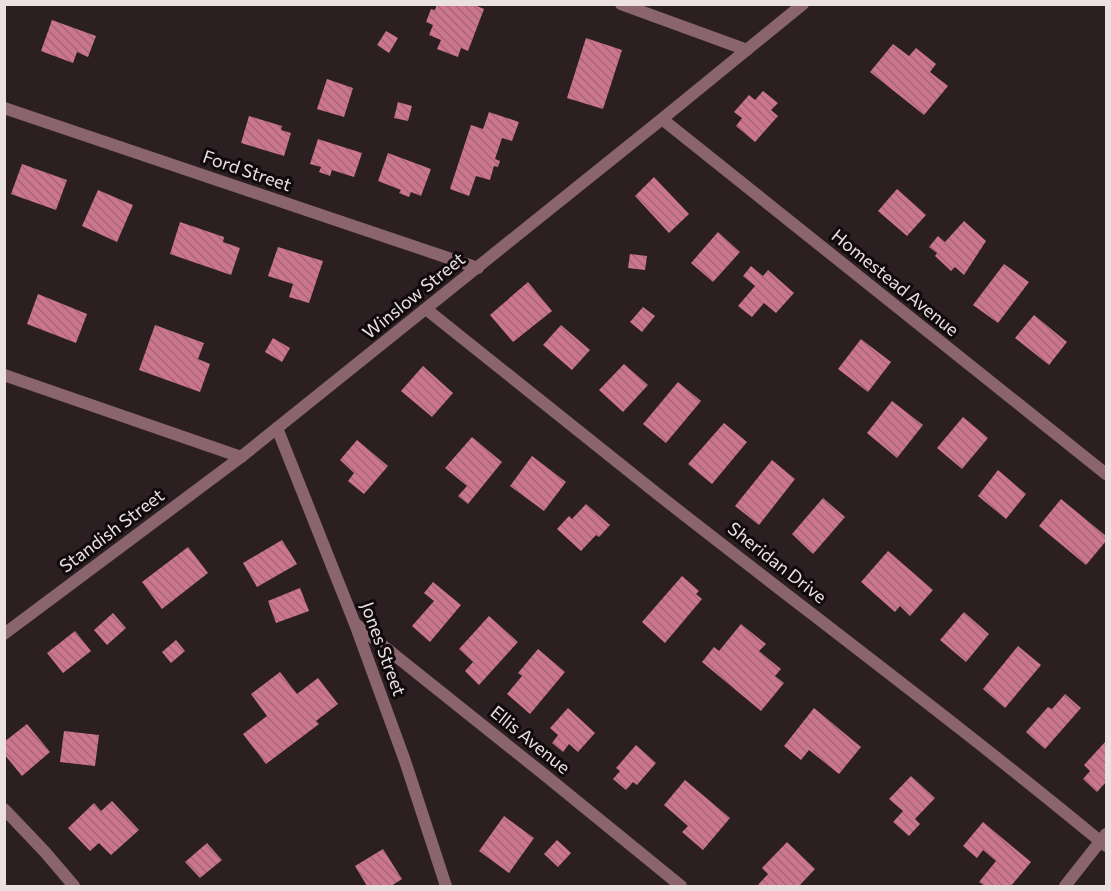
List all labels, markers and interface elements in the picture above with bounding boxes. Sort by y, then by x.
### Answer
street label: Ford Street [200,145,295,195]
street label: Homestead Avenue [827,224,964,340]
street label: Winslow Street [358,247,469,343]
street label: Standish Street [55,484,168,577]
street label: Sheridan Drive [724,517,831,608]
street label: Jones Street [357,599,411,699]
street label: Ellis Avenue [486,700,575,778]

